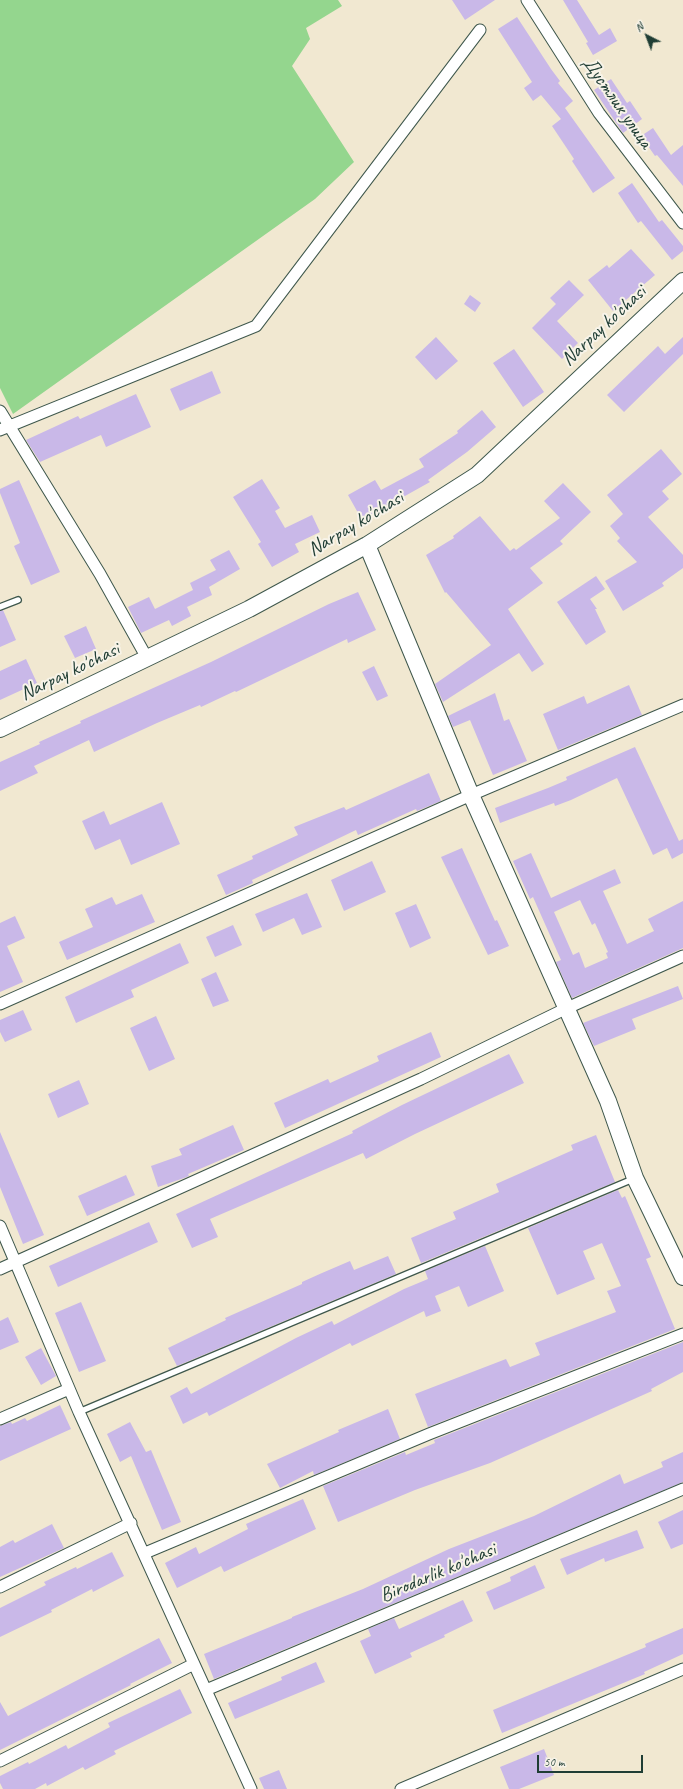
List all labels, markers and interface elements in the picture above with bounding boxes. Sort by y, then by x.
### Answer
north arrow [627,16,667,56]
text: N [632,20,646,35]
street label: Дустлик улица [577,52,657,154]
street label: Narpay ko'chasi [556,281,652,371]
street label: Narpay ko'chasi [304,486,408,562]
street label: Narpay ko'chasi [16,638,124,706]
street label: Birodarlik ko'chasi [376,1538,500,1608]
scale bar [539,1747,645,1773]
text: 50 m [544,1754,564,1770]

